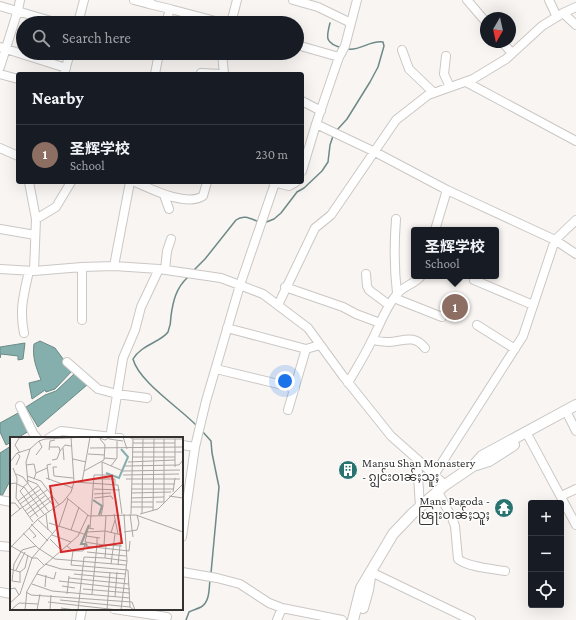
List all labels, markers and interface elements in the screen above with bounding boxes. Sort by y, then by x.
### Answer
north arrow [480,12,516,48]
search box [16,16,304,60]
icon: search [30,27,52,49]
text: Search here [62,30,131,46]
text: Nearby [32,89,84,108]
text: 圣辉学校 [70,141,130,157]
text: 1 [43,147,47,162]
text: 230 m [255,147,288,162]
text: School [70,158,105,173]
popup [411,227,499,279]
text: 圣辉学校 [425,239,485,255]
text: School [425,256,460,271]
pin: 1 [442,292,468,322]
your location [275,371,295,391]
inset map [10,437,183,610]
place label: Mansu Shan Monastery - ၵျွင်းဝၢၼ်ႈသူႈ [362,456,476,488]
building icon: Mansu Shan Monastery - ၵျွင်းဝၢၼ်ႈသူႈ [337,459,359,481]
place label: Mans Pagoda - ၽြႃးဝၢၼ်ႈသူႈ [418,494,490,525]
temple icon: Mans Pagoda - ၽြႃးဝၢၼ်ႈသူႈ [493,497,515,519]
map controls [528,500,564,608]
button: + [528,500,564,536]
button: − [528,536,564,572]
button: locate [528,572,564,608]

